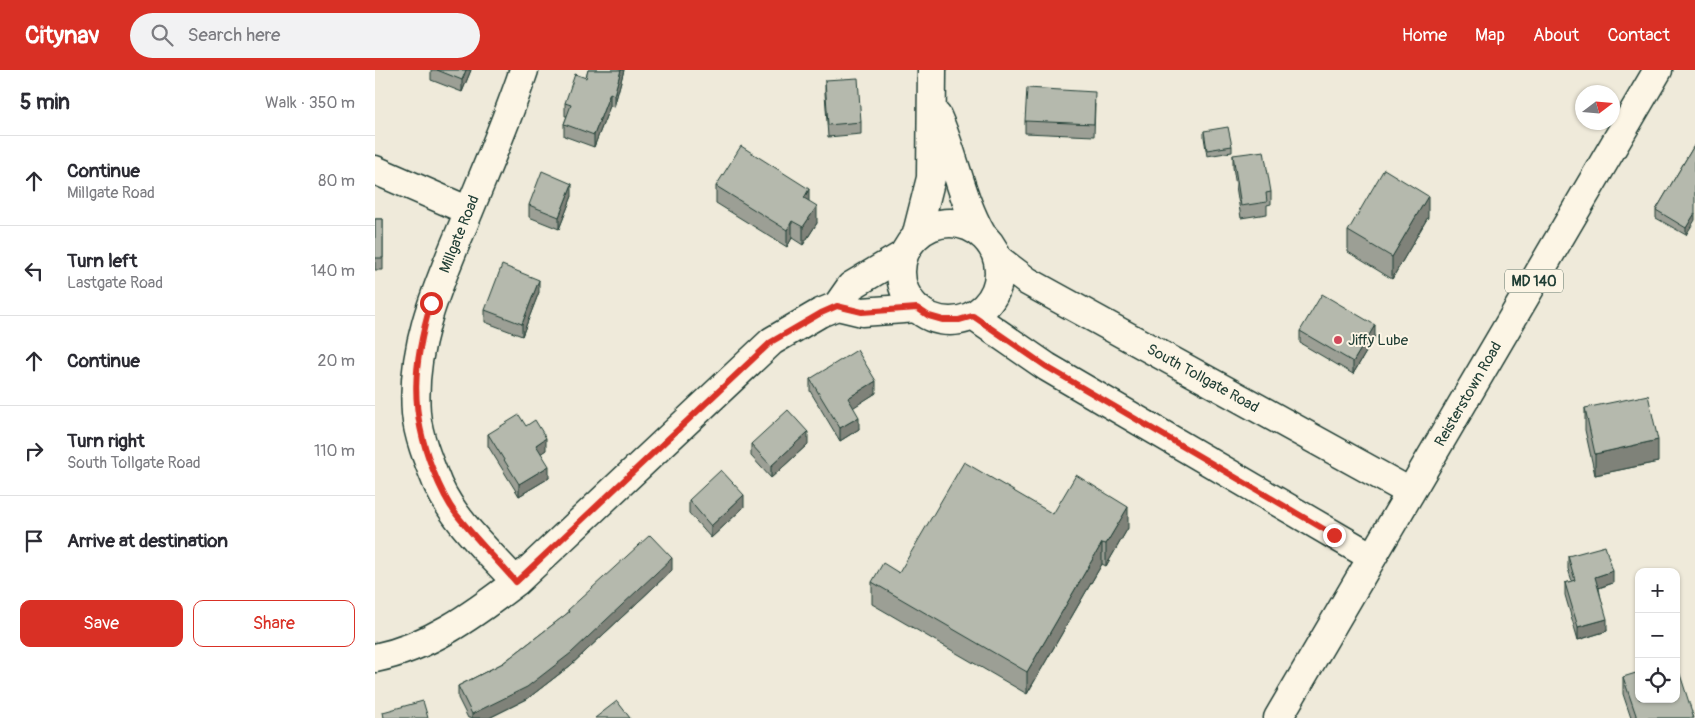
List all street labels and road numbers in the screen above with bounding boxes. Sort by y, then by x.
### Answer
street label: Millgate Road [435,192,484,276]
road number: MD 140 [1505,270,1563,292]
street label: Reisterstown Road [1431,338,1506,450]
street label: South Tollgate Road [1143,340,1262,417]

